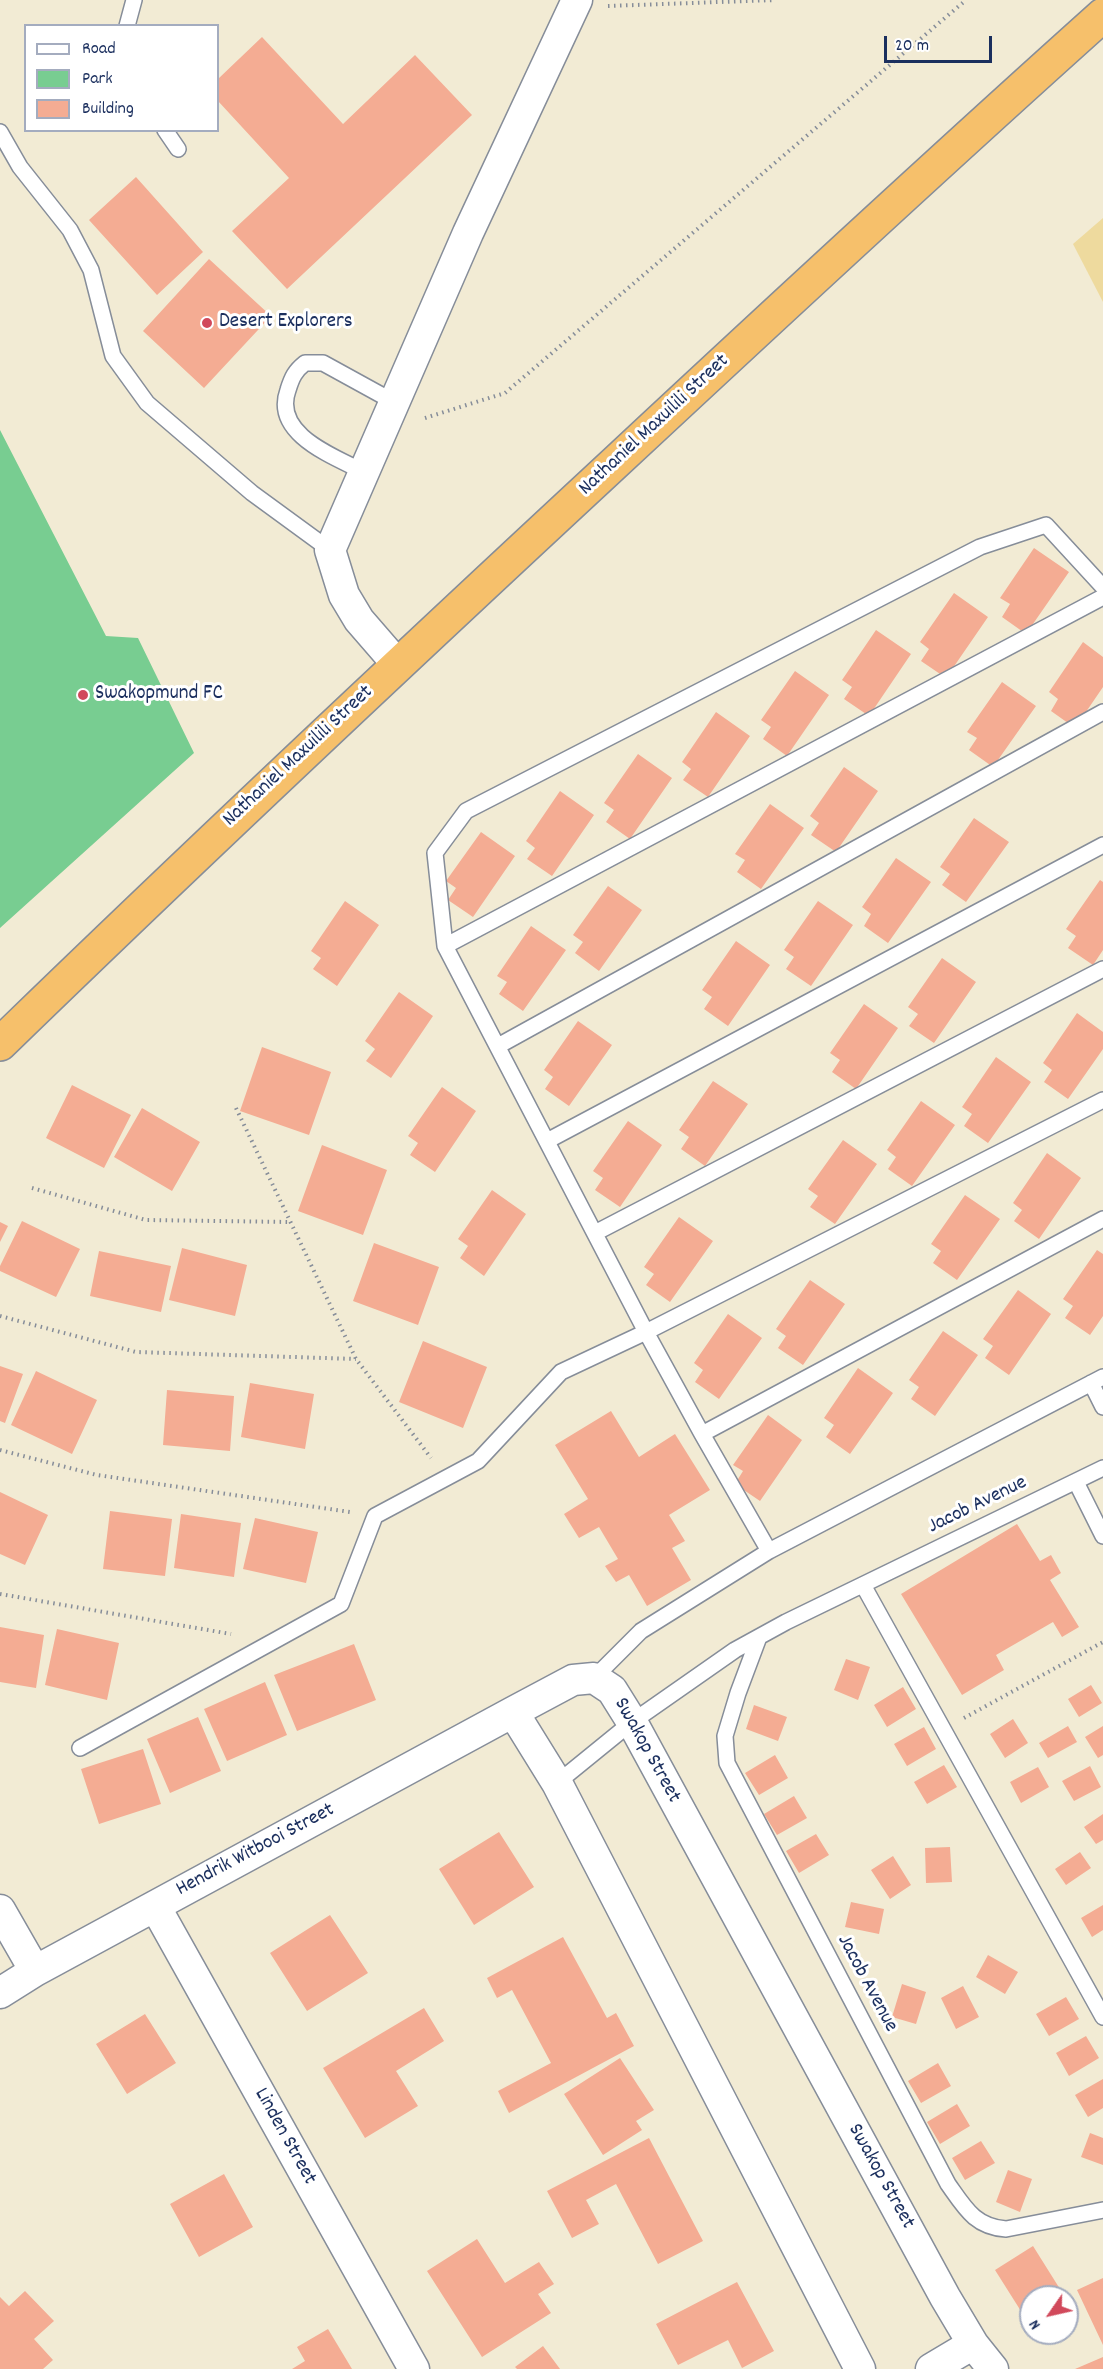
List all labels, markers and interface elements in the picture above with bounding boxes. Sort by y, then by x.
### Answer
legend [24,24,219,132]
scale bar [887,24,995,62]
text: 20 m [895,34,929,59]
text: Road [82,37,116,62]
text: Park [82,67,113,92]
text: Building [82,97,134,122]
place label: Desert Explorers [219,310,353,336]
marker: Desert Explorers [200,316,214,330]
street label: Nathaniel Maxuilili Street [575,350,735,502]
street label: Nathaniel Maxuilili Street [219,681,379,833]
place label: Swakopmund FC [95,682,223,708]
marker: Swakopmund FC [76,688,90,702]
street label: Jacob Avenue [925,1471,1031,1541]
street label: Swakop Street [607,1694,685,1808]
street label: Hendrik Witbooi Street [173,1799,339,1903]
street label: Jacob Avenue [830,1931,902,2037]
street label: Linden Street [247,2084,321,2190]
street label: Swakop Street [841,2120,919,2234]
north arrow [1019,2285,1079,2345]
text: N [1024,2315,1047,2334]

